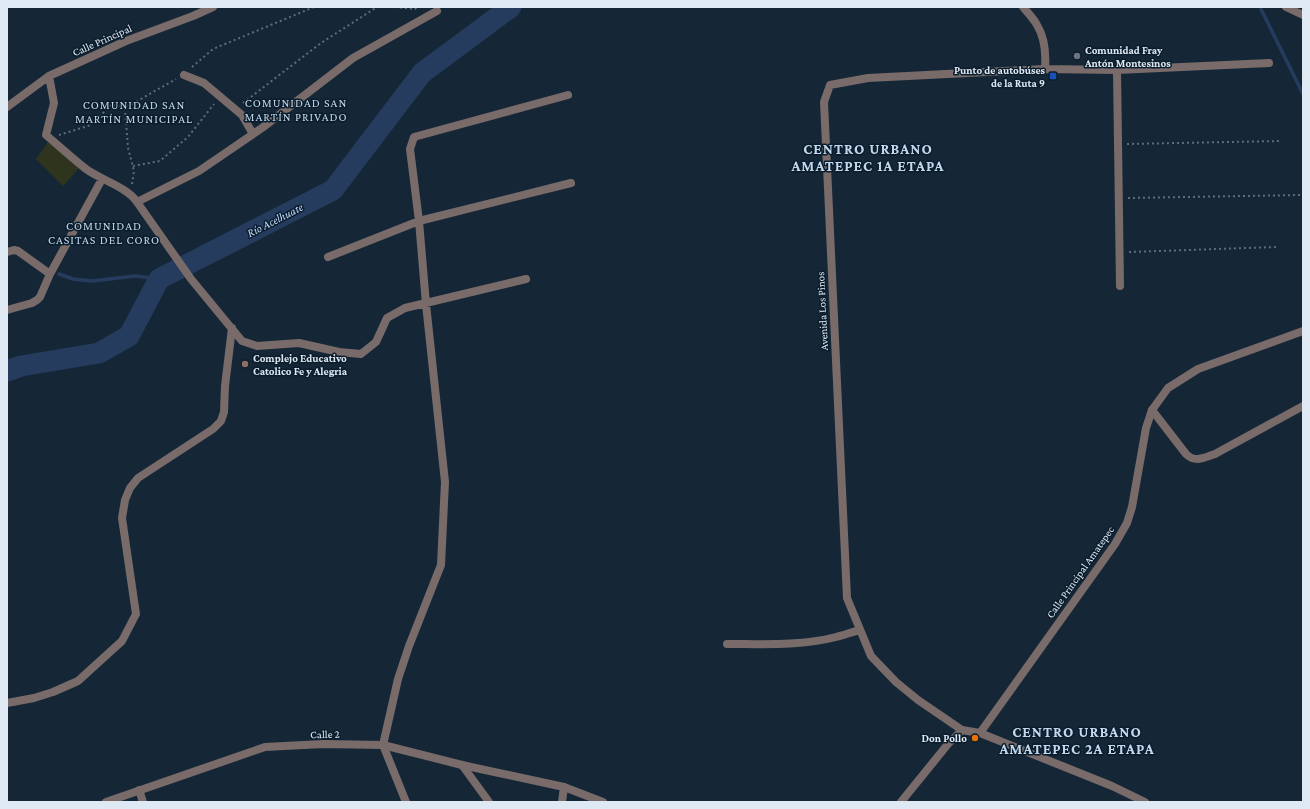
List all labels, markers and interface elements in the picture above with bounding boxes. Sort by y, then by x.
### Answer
street label: Calle Principal [70,22,134,59]
place label: Comunidad Fray Antón Montesinos [1084,44,1171,69]
marker: Comunidad Fray Antón Montesinos [1072,51,1082,61]
place label: Punto de autobúses de la Ruta 9 [954,64,1046,89]
marker: Punto de autobúses de la Ruta 9 [1048,71,1058,81]
district label: COMUNIDAD SAN MARTÍN PRIVADO [245,96,348,124]
district label: COMUNIDAD SAN MARTÍN MUNICIPAL [75,98,193,126]
district label: CENTRO URBANO AMATEPEC 1A ETAPA [790,141,945,174]
water label: Río Acelhuate [245,200,306,240]
district label: COMUNIDAD CASITAS DEL CORO [48,219,160,247]
street label: Avenida Los Pinos [814,271,830,351]
place label: Complejo Educativo Catolico Fe y Alegria [253,352,348,377]
marker: Complejo Educativo Catolico Fe y Alegria [240,359,250,369]
street label: Calle Principal Amatepec [1044,523,1117,621]
district label: CENTRO URBANO AMATEPEC 2A ETAPA [998,724,1155,757]
street label: Calle 2 [310,728,340,740]
place label: Don Pollo [922,732,967,744]
marker: Don Pollo [970,733,980,743]

